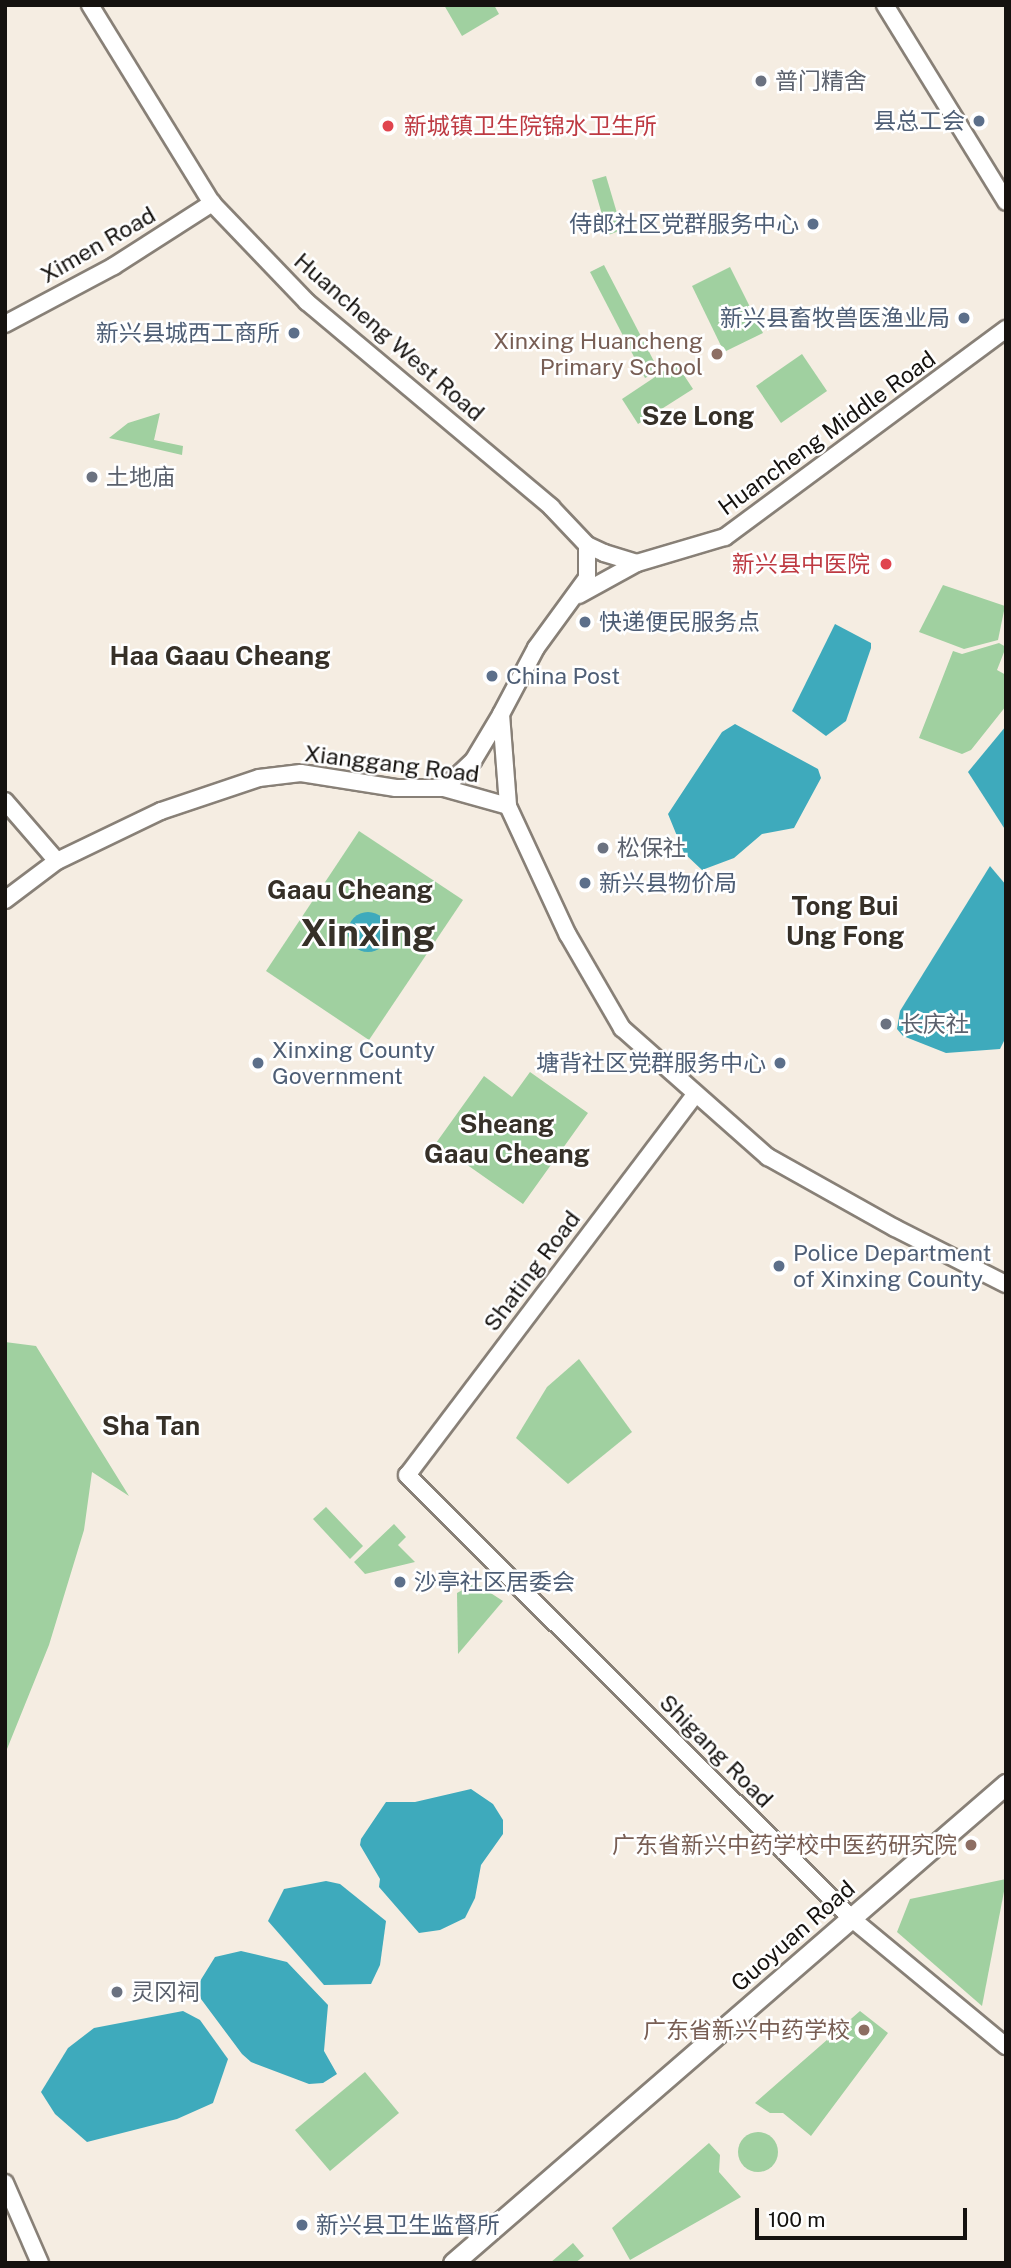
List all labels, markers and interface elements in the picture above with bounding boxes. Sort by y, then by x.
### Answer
place label: 普门精舍 [775,67,867,95]
marker: 普门精舍 [753,73,769,89]
place label: 县总工会 [873,107,965,135]
place label: 新城镇卫生院锦水卫生所 [404,112,657,140]
marker: 县总工会 [971,113,987,129]
marker: 新城镇卫生院锦水卫生所 [378,116,398,136]
street label: Ximen Road [36,201,160,289]
place label: 侍郎社区党群服务中心 [569,210,799,238]
marker: 侍郎社区党群服务中心 [805,216,821,232]
street label: Huancheng West Road [288,247,490,427]
place label: 新兴县畜牧兽医渔业局 [720,304,950,332]
marker: 新兴县畜牧兽医渔业局 [956,310,972,326]
place label: 新兴县城西工商所 [96,319,280,347]
marker: 新兴县城西工商所 [286,325,302,341]
place label: Xinxing Huancheng Primary School [493,327,703,381]
street label: Huancheng Middle Road [713,345,941,521]
marker: Xinxing Huancheng Primary School [709,346,725,362]
district label: Sze Long [642,400,754,432]
place label: 土地庙 [106,463,175,491]
marker: 土地庙 [84,469,100,485]
place label: 新兴县中医院 [732,550,870,578]
marker: 新兴县中医院 [876,554,896,574]
place label: 快递便民服务点 [599,608,760,636]
marker: 快递便民服务点 [577,614,593,630]
district label: Haa Gaau Cheang [109,640,331,672]
place label: China Post [506,662,620,690]
marker: China Post [484,668,500,684]
street label: Xianggang Road [303,740,481,788]
place label: 松保社 [617,834,686,862]
marker: 松保社 [595,840,611,856]
place label: 新兴县物价局 [599,869,737,897]
district label: Gaau Cheang [267,874,433,906]
marker: 新兴县物价局 [577,875,593,891]
district label: Tong Bui Ung Fong [786,890,904,951]
district label: Xinxing [301,911,435,955]
place label: 长庆社 [900,1010,969,1038]
marker: 长庆社 [878,1016,894,1032]
place label: Xinxing County Government [272,1036,435,1090]
place label: 塘背社区党群服务中心 [536,1049,766,1077]
marker: Xinxing County Government [250,1055,266,1071]
marker: 塘背社区党群服务中心 [772,1055,788,1071]
district label: Sheang Gaau Cheang [424,1108,590,1170]
street label: Shating Road [478,1205,586,1337]
place label: Police Department of Xinxing County [793,1239,992,1293]
marker: Police Department of Xinxing County [771,1258,787,1274]
district label: Sha Tan [102,1410,200,1442]
place label: 沙亭社区居委会 [414,1568,575,1596]
marker: 沙亭社区居委会 [392,1574,408,1590]
street label: Shigang Road [654,1689,778,1813]
place label: 广东省新兴中药学校中医药研究院 [612,1831,957,1859]
marker: 广东省新兴中药学校中医药研究院 [963,1837,979,1853]
street label: Guoyuan Road [726,1875,860,1997]
place label: 灵冈祠 [131,1978,200,2006]
marker: 灵冈祠 [109,1984,125,2000]
place label: 广东省新兴中药学校 [643,2016,850,2044]
marker: 广东省新兴中药学校 [856,2022,872,2038]
scale bar [759,2194,971,2238]
text: 100 m [768,2207,825,2232]
place label: 新兴县卫生监督所 [316,2211,500,2239]
marker: 新兴县卫生监督所 [294,2217,310,2233]

